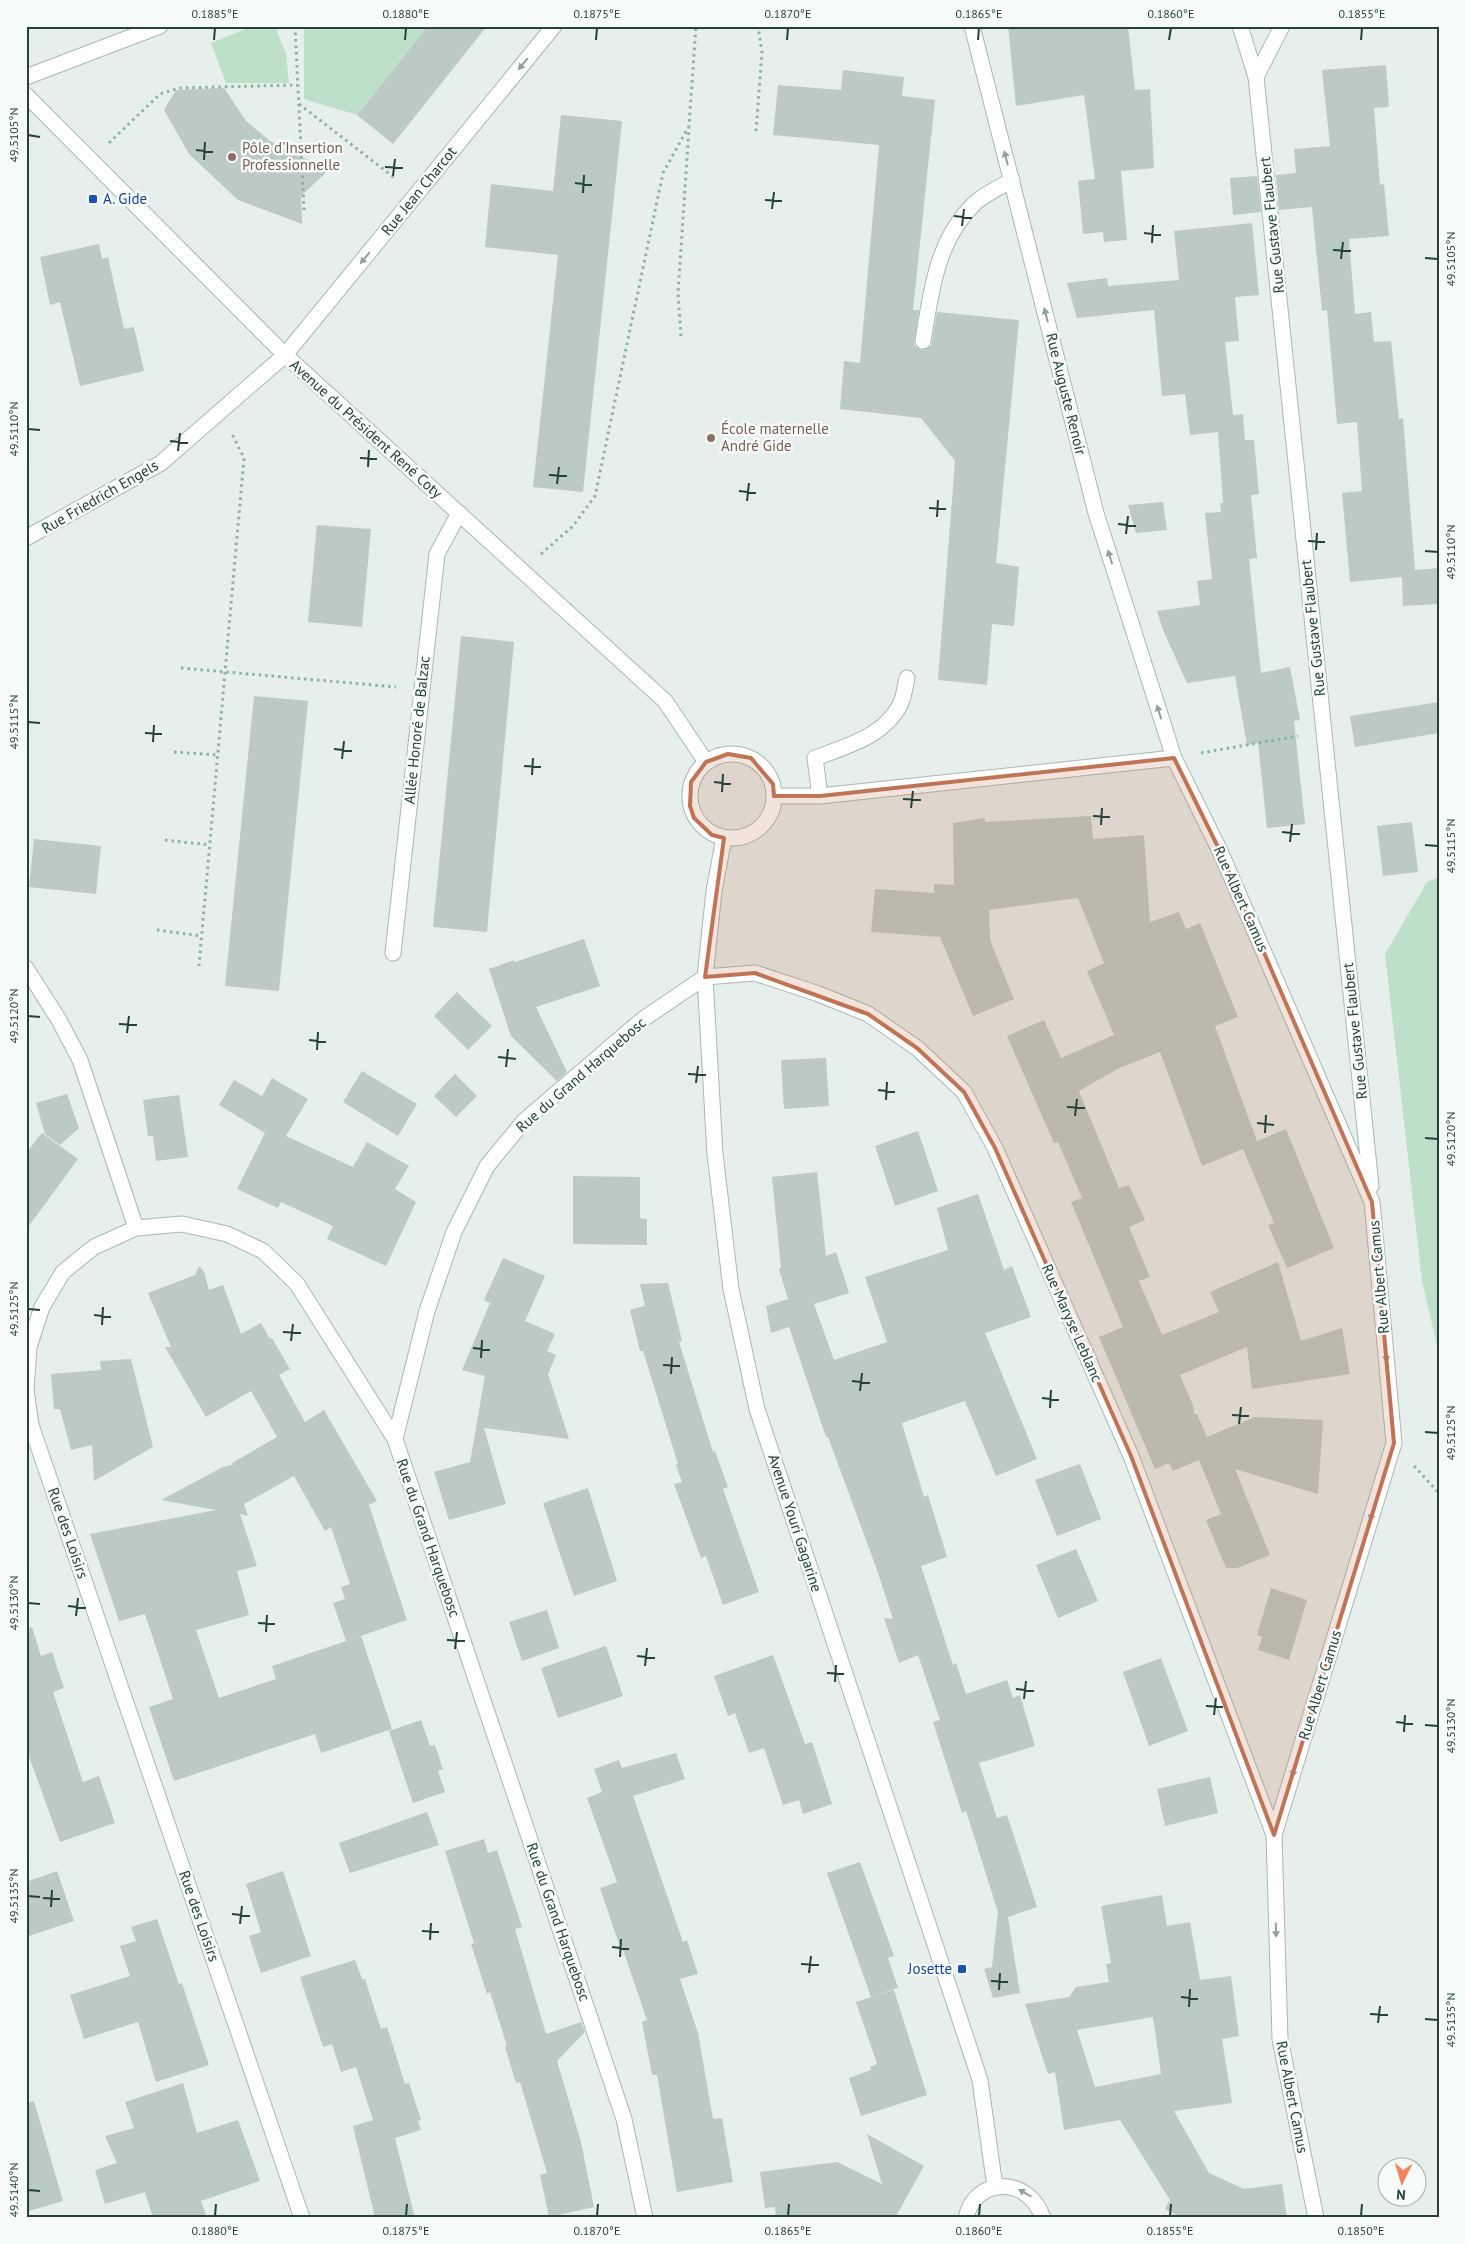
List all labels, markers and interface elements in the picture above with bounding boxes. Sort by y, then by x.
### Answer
text: 0.1885°E [192,6,238,21]
text: 0.1880°E [383,6,429,21]
text: 0.1875°E [574,6,620,21]
text: 0.1870°E [765,6,811,21]
text: 0.1865°E [956,6,1002,21]
text: 0.1860°E [1148,6,1194,21]
text: 0.1855°E [1339,6,1385,21]
one-way arrow [517,57,528,70]
text: 49.5105°N [6,108,21,162]
place label: Pôle d'Insertion Professionnelle [242,138,343,174]
street label: Rue Jean Charcot [377,142,460,239]
one-way arrow [1002,150,1010,165]
marker: Pôle d'Insertion Professionnelle [226,151,238,163]
street label: Rue Gustave Flaubert [1255,156,1288,294]
place label: A. Gide [103,189,147,208]
marker: A. Gide [87,193,99,205]
text: 49.5105°N [1443,232,1458,286]
one-way arrow [359,251,370,264]
one-way arrow [1042,307,1050,323]
street label: Rue Auguste Renoir [1042,331,1091,457]
street label: Avenue du Président René Coty [286,355,447,502]
text: 49.5110°N [6,402,21,456]
place label: École maternelle André Gide [721,419,829,455]
marker: École maternelle André Gide [705,432,717,444]
street label: Rue Friedrich Engels [38,455,162,538]
text: 49.5110°N [1443,525,1458,579]
one-way arrow [1106,549,1113,564]
street label: Rue Gustave Flaubert [1296,559,1329,697]
street label: Allée Honoré de Balzac [399,655,434,805]
text: 49.5115°N [6,695,21,749]
one-way arrow [1155,704,1162,719]
text: 49.5115°N [1443,819,1458,873]
street label: Rue Albert Camus [1210,843,1273,955]
street label: Rue Gustave Flaubert [1338,962,1371,1100]
text: 49.5120°N [6,989,21,1043]
street label: Rue du Grand Harquebosc [512,1013,650,1136]
text: 49.5120°N [1443,1112,1458,1166]
street label: Rue Albert Camus [1364,1220,1393,1335]
street label: Rue Maryse Leblanc [1038,1261,1107,1385]
text: 49.5125°N [6,1282,21,1336]
one-way arrow [1382,1348,1390,1364]
text: 49.5125°N [1443,1406,1458,1460]
street label: Avenue Youri Gagarine [764,1452,827,1594]
street label: Rue du Grand Harquebosc [392,1456,465,1620]
street label: Rue des Loisirs [44,1485,93,1581]
one-way arrow [1368,1507,1376,1522]
text: 49.5130°N [6,1576,21,1630]
street label: Rue Albert Camus [1294,1628,1345,1742]
text: 49.5130°N [1443,1699,1458,1753]
one-way arrow [1289,1763,1297,1778]
street label: Rue du Grand Harquebosc [522,1840,595,2004]
street label: Rue des Loisirs [175,1868,224,1964]
text: 49.5135°N [6,1869,21,1923]
one-way arrow [1273,1922,1281,1938]
place label: Josette [907,1959,952,1978]
marker: Josette [956,1963,968,1975]
text: 49.5135°N [1443,1993,1458,2047]
street label: Rue Albert Camus [1272,2039,1313,2155]
north arrow [1378,2156,1428,2206]
text: 49.5140°N [6,2163,21,2217]
text: N [1395,2186,1406,2204]
one-way arrow [1018,2189,1032,2198]
text: 0.1880°E [192,2223,238,2238]
text: 0.1875°E [383,2223,429,2238]
text: 0.1870°E [574,2223,620,2238]
text: 0.1865°E [765,2223,811,2238]
text: 0.1860°E [956,2223,1002,2238]
text: 0.1855°E [1147,2223,1193,2238]
text: 0.1850°E [1338,2223,1384,2238]

